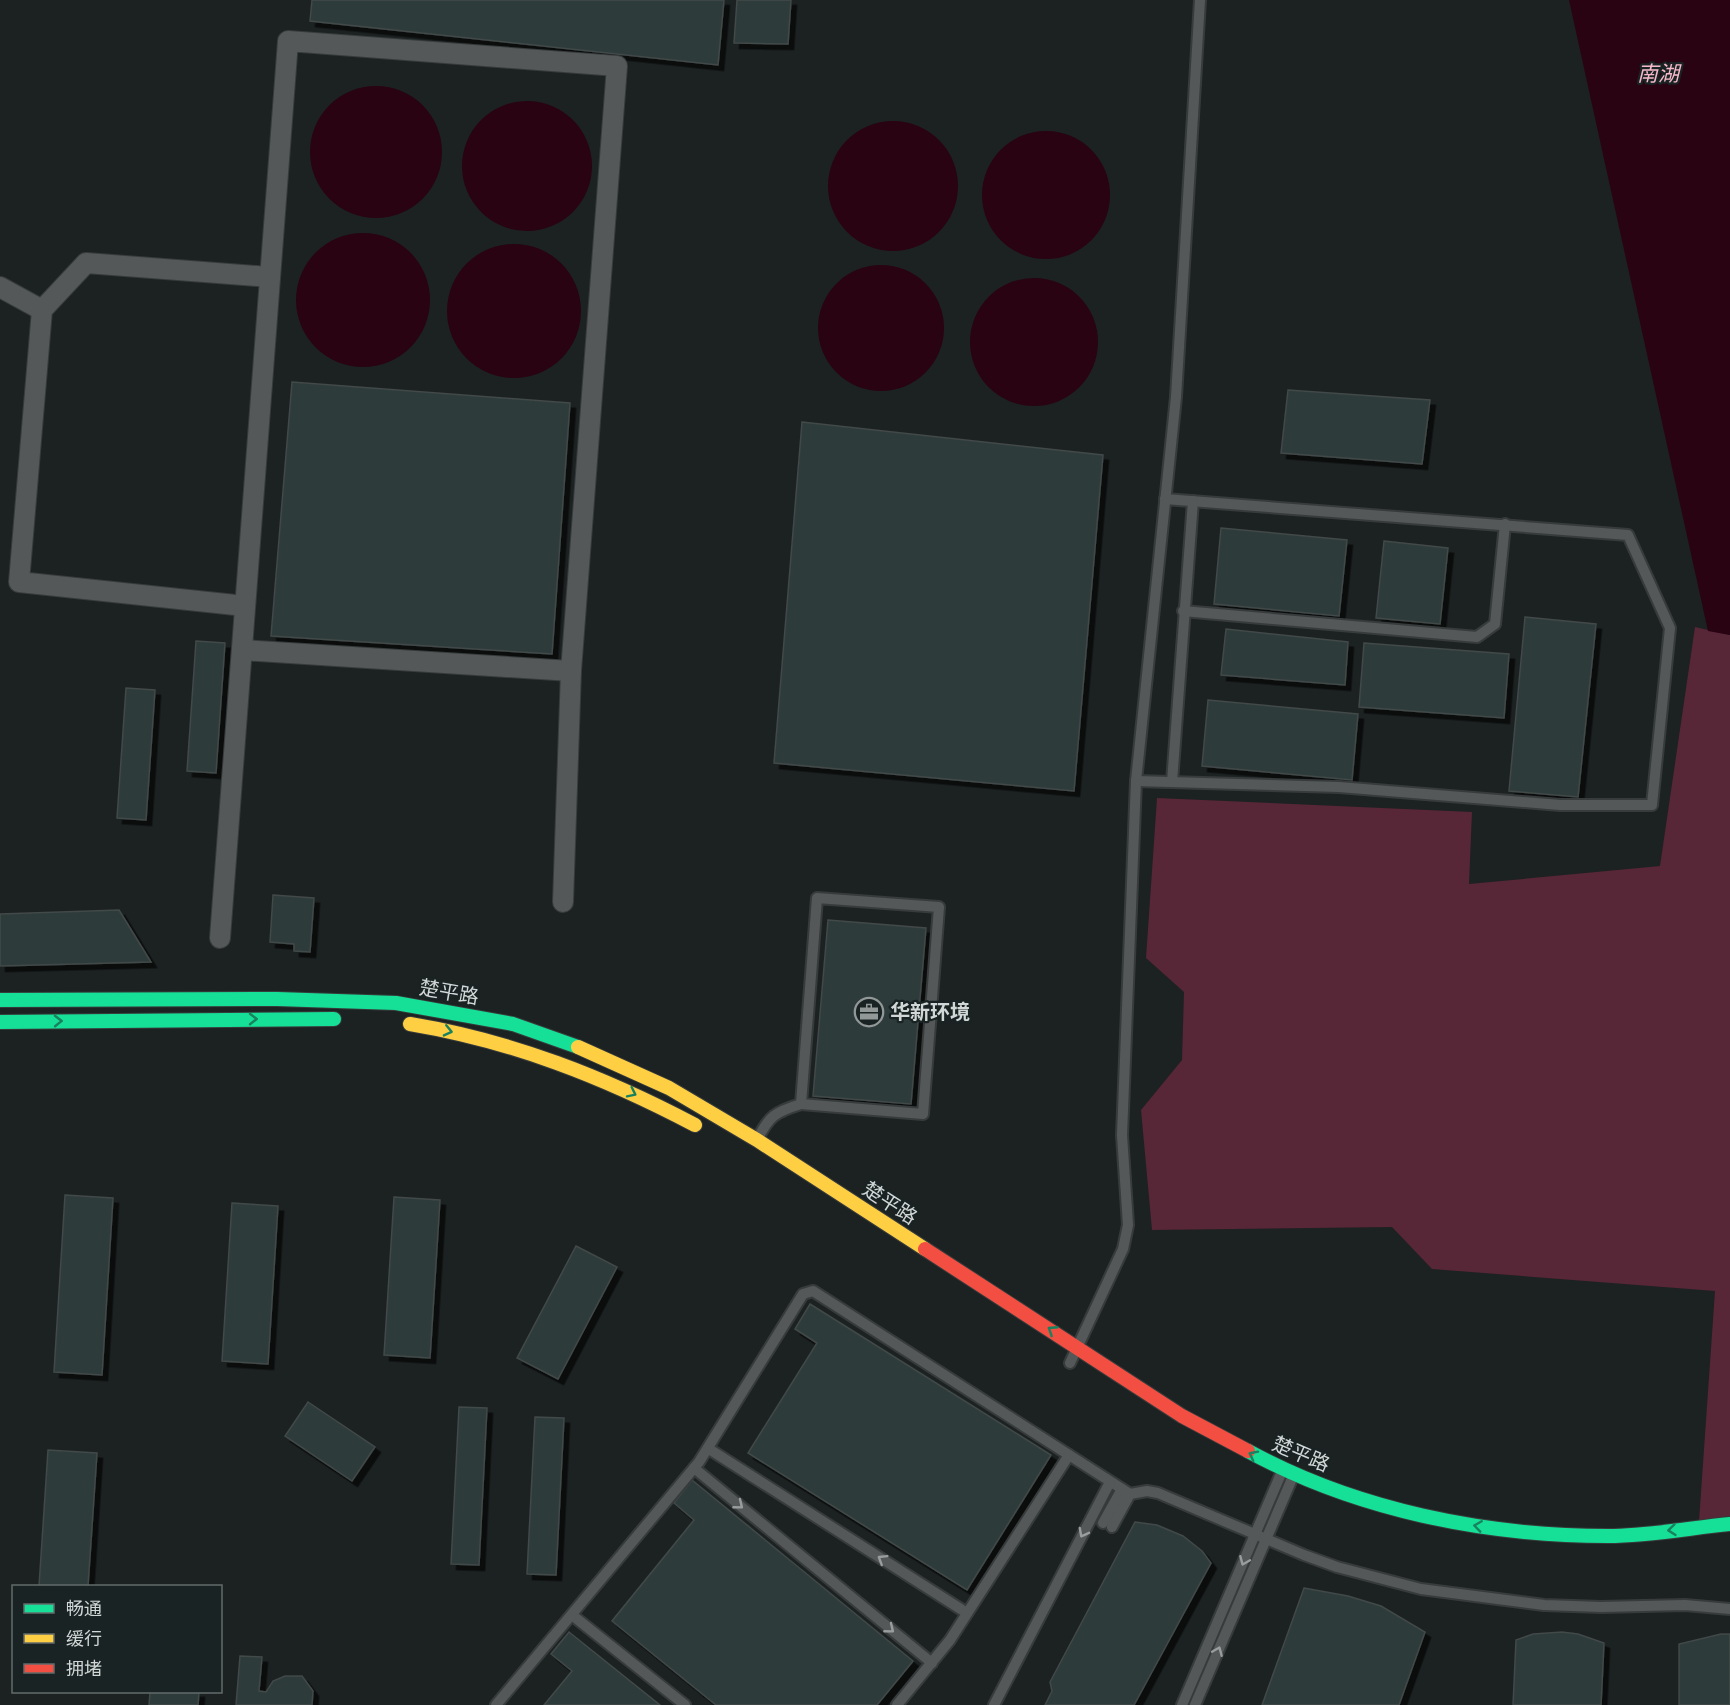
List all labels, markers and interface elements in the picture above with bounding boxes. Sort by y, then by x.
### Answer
water label: 南湖 [1637,61,1682,86]
street label: 楚平路 [417,975,481,1009]
office icon: 华新环境 [853,996,885,1028]
place label: 华新环境 [890,1000,970,1024]
one-way arrow [249,1013,258,1025]
one-way arrow [54,1015,63,1027]
one-way arrow [442,1024,452,1037]
one-way arrow [625,1085,636,1097]
street label: 楚平路 [858,1177,922,1229]
one-way arrow [1048,1325,1058,1337]
street label: 楚平路 [1269,1431,1333,1477]
one-way arrow [1248,1450,1259,1462]
one-way arrow [732,1498,743,1509]
one-way arrow [1473,1521,1482,1533]
one-way arrow [1667,1524,1676,1536]
one-way arrow [1079,1527,1090,1538]
one-way arrow [878,1555,889,1566]
one-way arrow [1239,1555,1251,1566]
legend [12,1585,222,1693]
text: 畅通 [66,1598,102,1620]
one-way arrow [883,1622,894,1633]
text: 缓行 [66,1628,102,1650]
one-way arrow [1211,1647,1223,1658]
text: 拥堵 [66,1658,102,1680]

